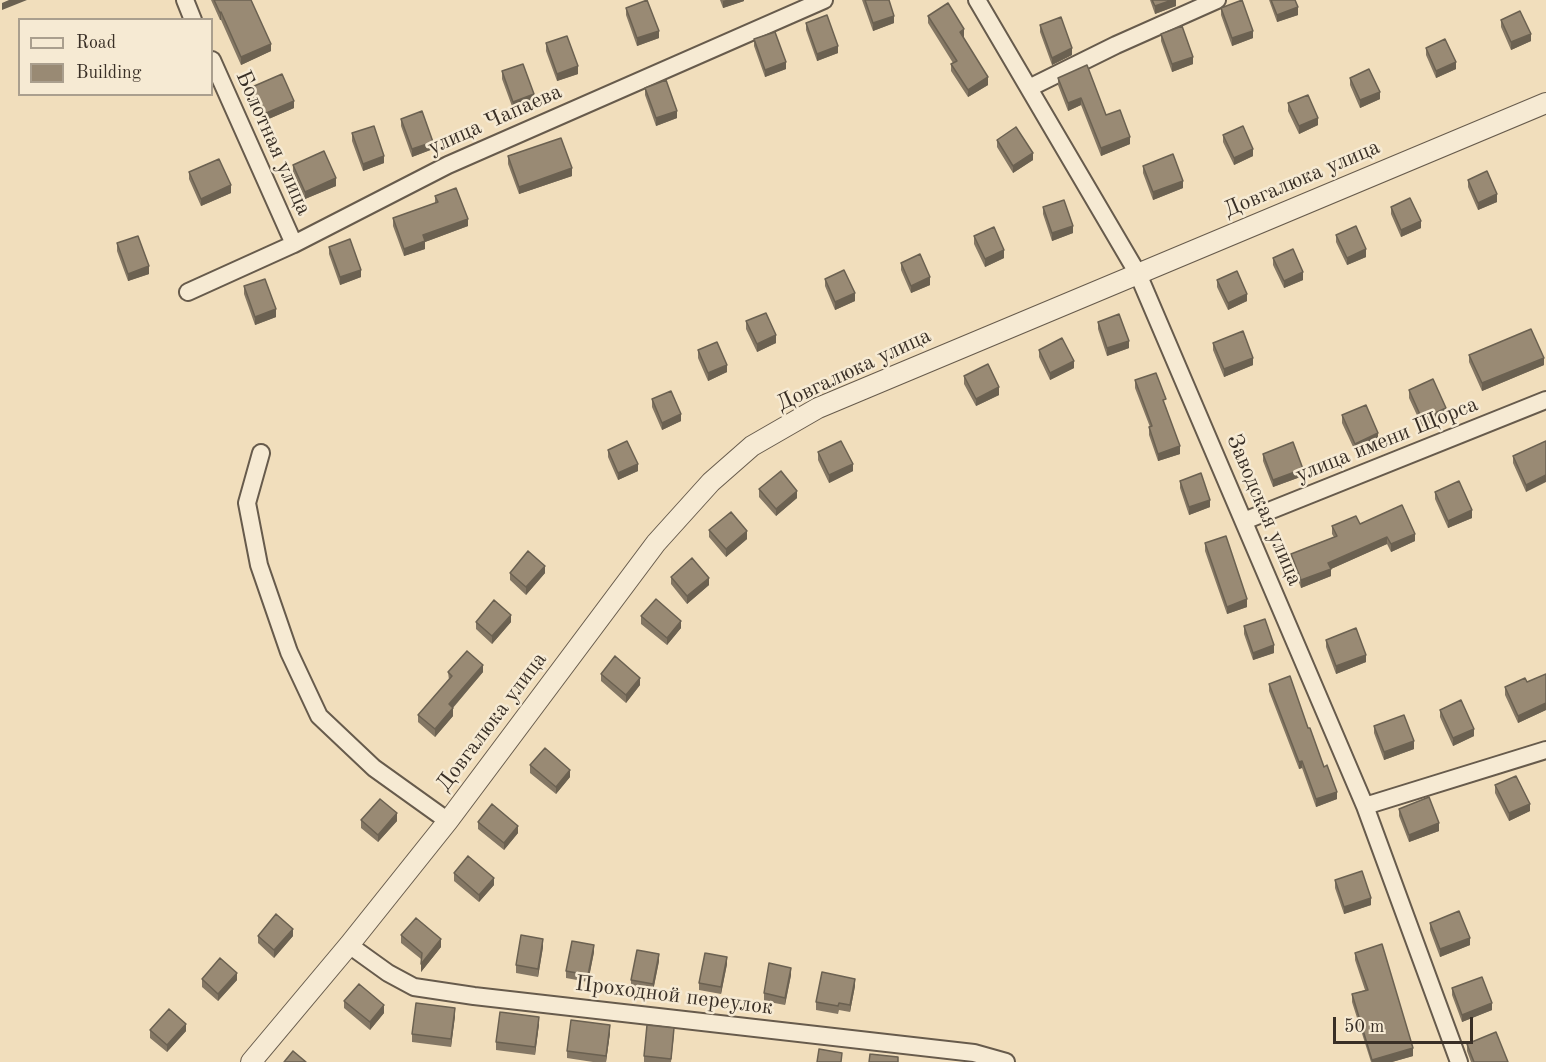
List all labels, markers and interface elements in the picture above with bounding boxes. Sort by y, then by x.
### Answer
legend [18,18,213,96]
text: Road [76,34,116,52]
text: Building [76,64,141,82]
street label: Болотная улица [229,67,317,219]
street label: улица Чапаева [424,79,566,161]
street label: Довгалюка улица [1220,134,1384,224]
street label: Довгалюка улица [772,323,936,417]
street label: улица имени Щорса [1292,391,1482,489]
street label: Заводская улица [1220,430,1308,590]
street label: Довгалюка улица [431,647,553,797]
street label: Проходной переулок [574,971,774,1021]
scale bar [1336,1005,1476,1043]
text: 50 m [1344,1018,1384,1036]

